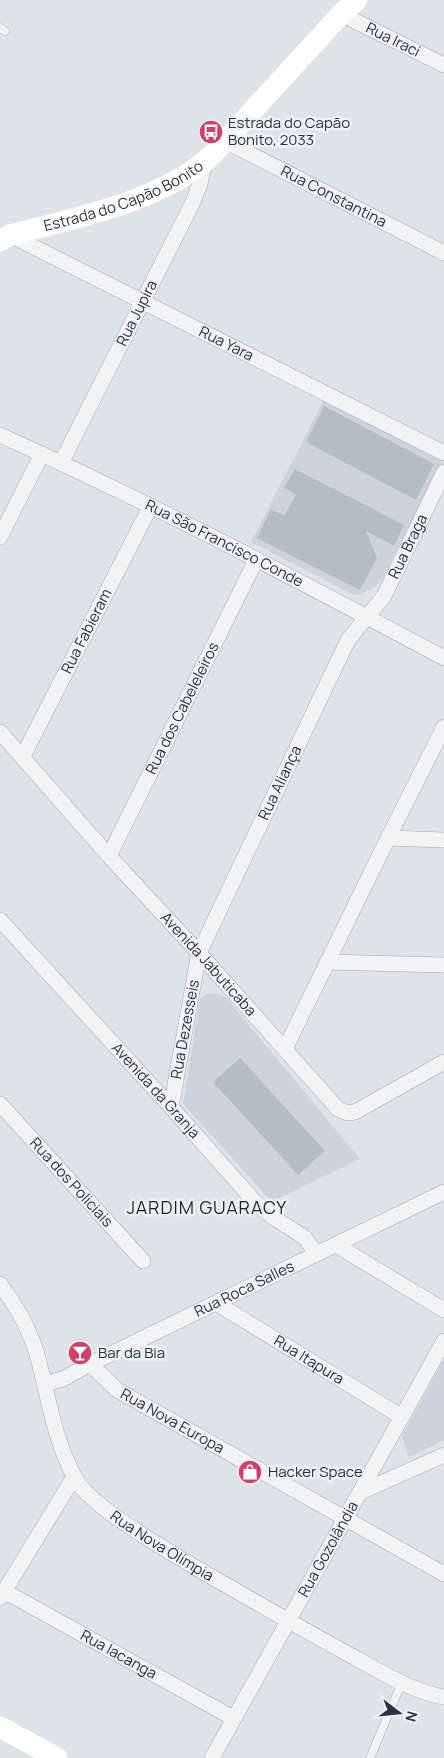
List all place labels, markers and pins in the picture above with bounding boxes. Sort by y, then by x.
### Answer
place label: Estrada do Capão Bonito, 2033 [228,112,350,150]
bus stop icon: Estrada do Capão Bonito, 2033 [198,119,224,145]
bar icon: Bar da Bia [67,1340,93,1366]
place label: Bar da Bia [98,1342,165,1363]
shop icon: Hacker Space [237,1459,263,1485]
place label: Hacker Space [268,1461,363,1482]

